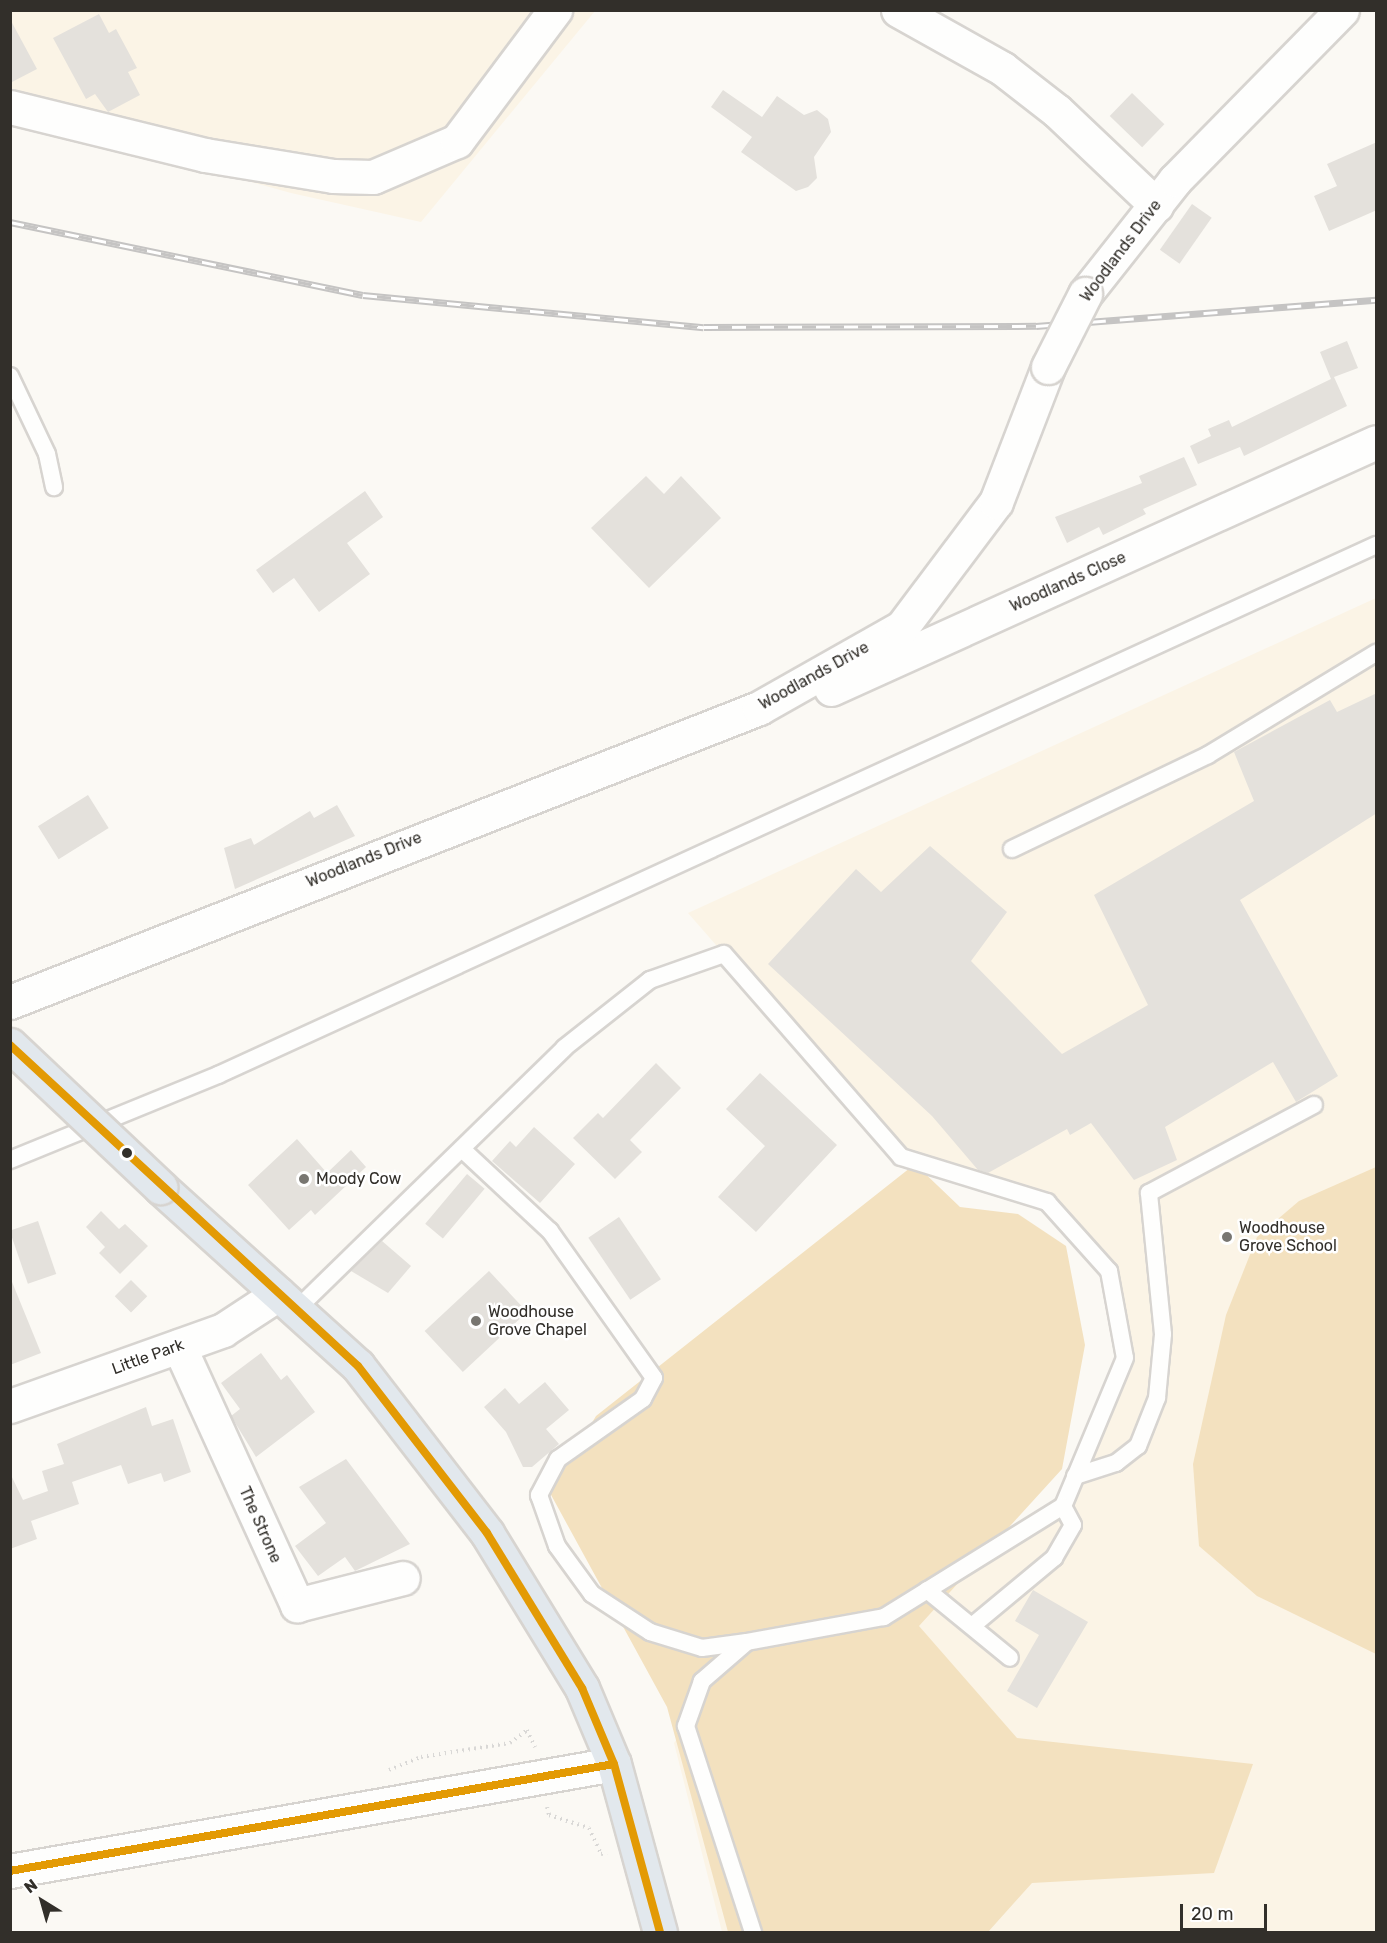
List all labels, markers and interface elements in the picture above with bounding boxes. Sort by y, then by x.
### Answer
street label: Woodlands Drive [1076,196,1166,306]
street label: Woodlands Close [1007,548,1129,616]
street label: Woodlands Drive [756,638,872,714]
street label: Woodlands Drive [303,828,425,892]
unlabelled marker [121,1147,133,1159]
place label: Moody Cow [316,1169,402,1189]
marker: Moody Cow [297,1172,311,1186]
place label: Woodhouse Grove School [1239,1218,1337,1256]
marker: Woodhouse Grove School [1220,1230,1234,1244]
place label: Woodhouse Grove Chapel [488,1302,587,1340]
marker: Woodhouse Grove Chapel [469,1314,483,1328]
street label: Little Park [109,1335,187,1379]
street label: The Strone [235,1484,285,1566]
north arrow [12,1871,72,1931]
text: N [21,1875,41,1897]
scale bar [1183,1892,1270,1930]
text: 20 m [1191,1903,1233,1925]

